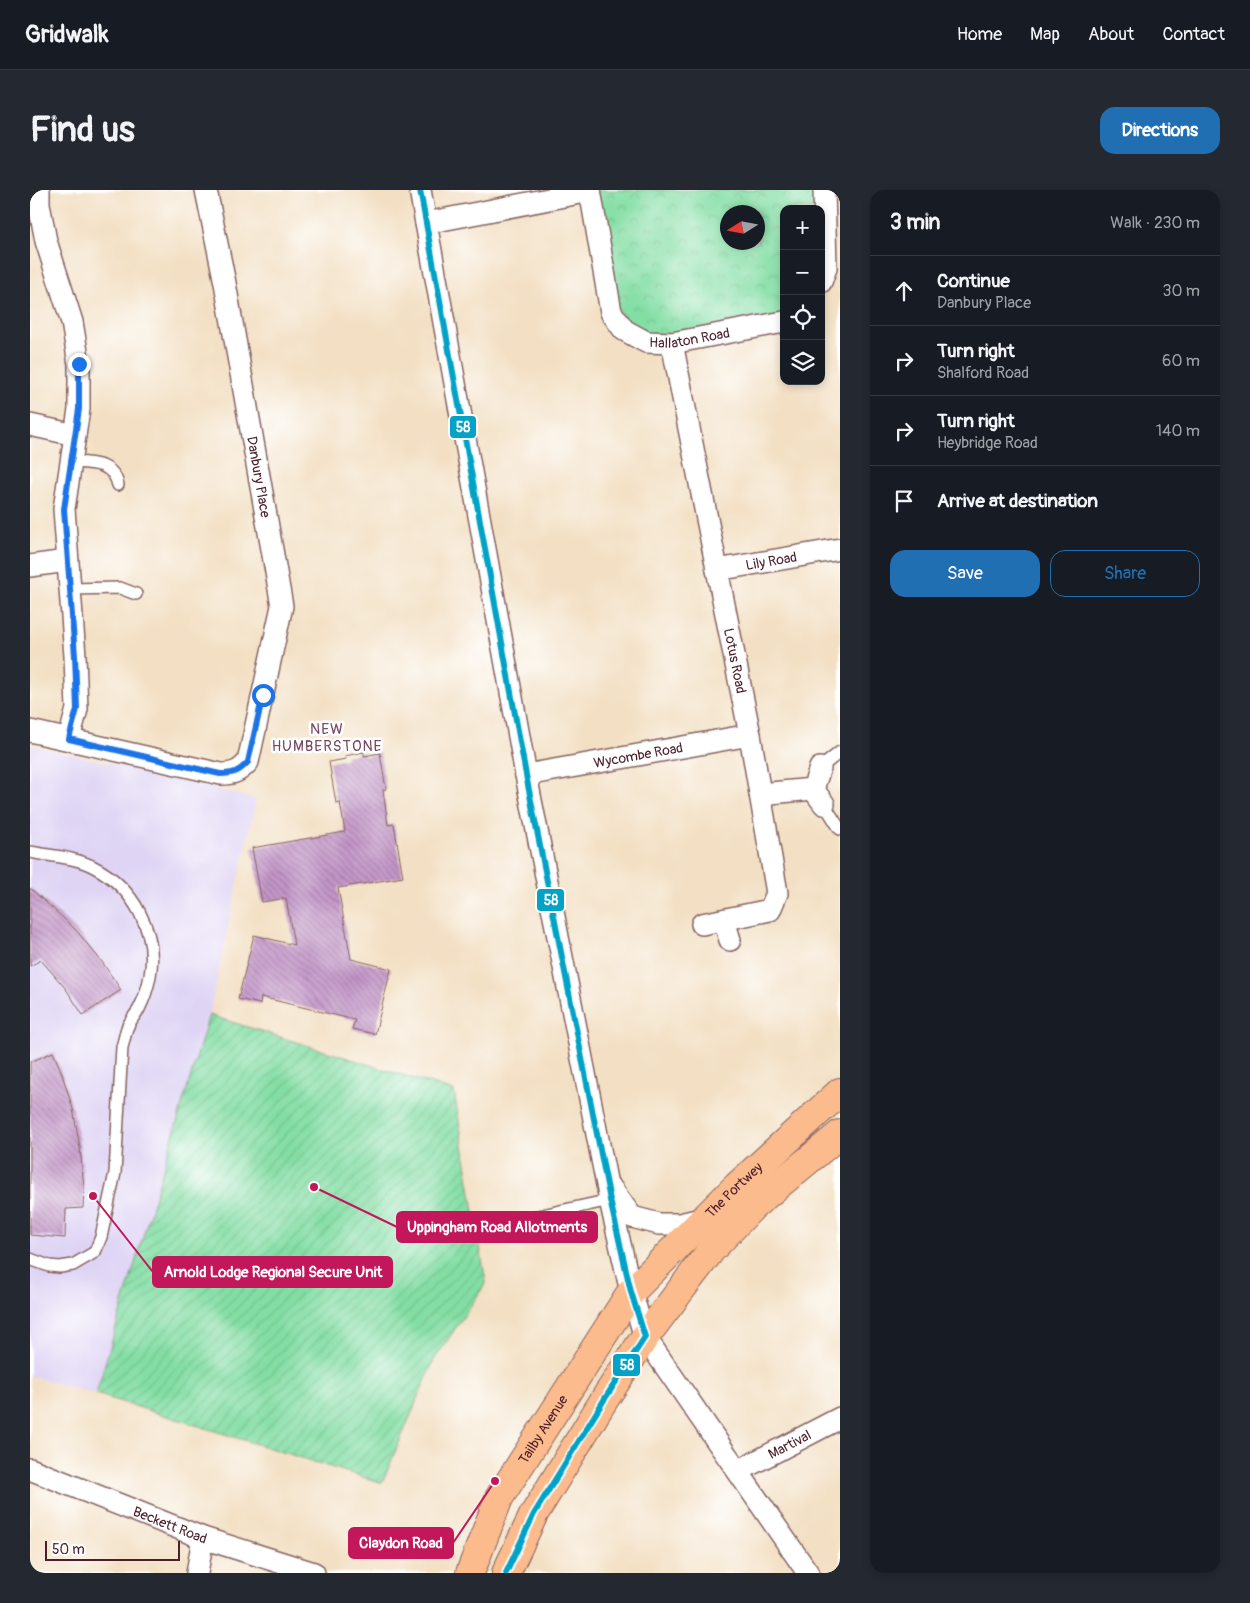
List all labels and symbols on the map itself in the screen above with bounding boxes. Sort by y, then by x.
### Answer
north arrow [720,205,765,250]
street label: Hallaton Road [649,324,731,352]
route end [68,353,91,376]
line badge: 58 [449,415,477,439]
text: 58 [456,419,470,436]
street label: Danbury Place [243,435,274,519]
street label: Lily Road [744,548,798,574]
street label: Lotus Road [720,627,750,695]
route start [252,684,275,707]
district label: NEW HUMBERSTONE [272,720,382,756]
street label: Wycombe Road [592,739,684,772]
line badge: 58 [536,888,565,912]
text: 58 [544,892,558,909]
street label: The Portwey [702,1159,766,1222]
callout: Uppingham Road Allotments [397,1212,597,1242]
text: Uppingham Road Allotments [407,1218,587,1237]
callout: Arnold Lodge Regional Secure Unit [153,1257,392,1287]
text: Arnold Lodge Regional Secure Unit [164,1263,383,1282]
line badge: 58 [612,1353,641,1377]
text: 58 [620,1357,634,1374]
street label: Tailby Avenue [515,1392,572,1467]
street label: Martival [765,1426,814,1463]
street label: Beckett Road [131,1503,209,1548]
callout: Claydon Road [349,1528,453,1558]
text: Claydon Road [359,1534,443,1553]
scale bar [45,1538,180,1561]

